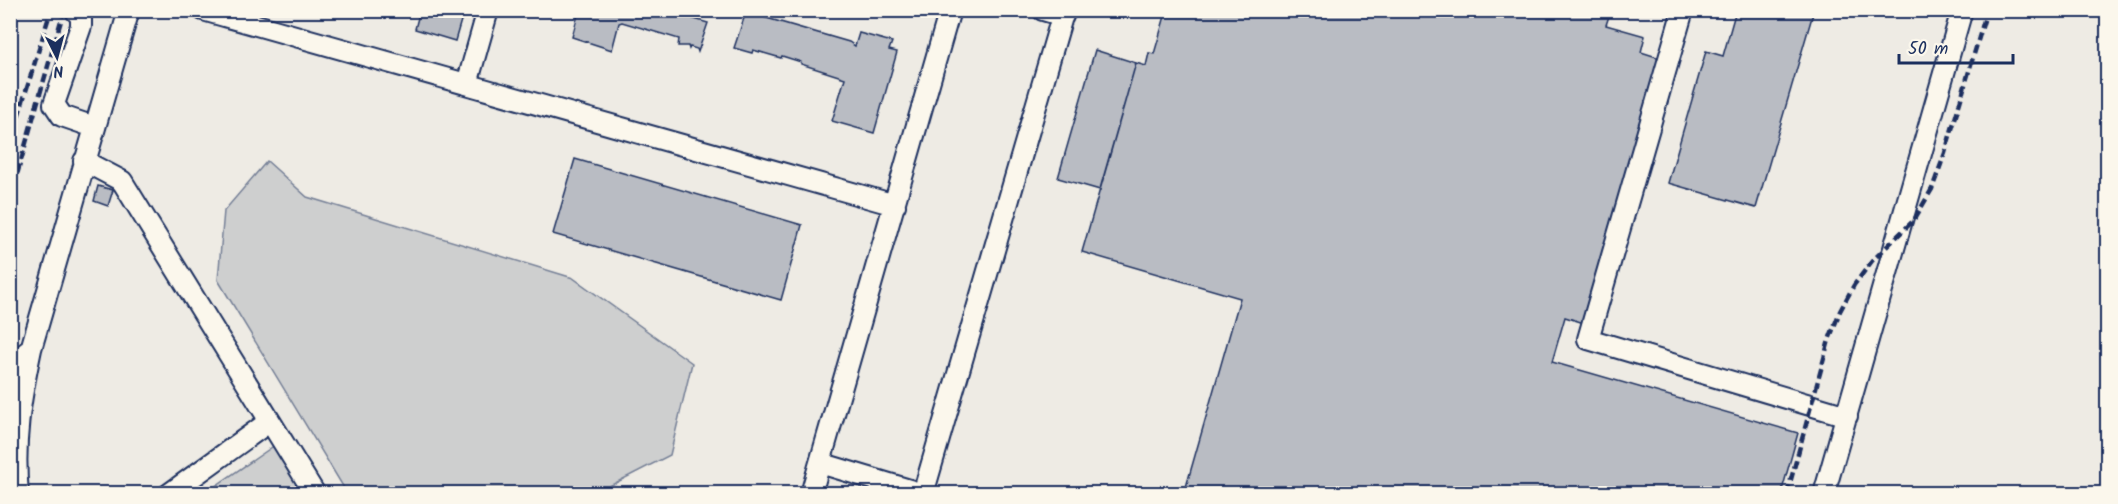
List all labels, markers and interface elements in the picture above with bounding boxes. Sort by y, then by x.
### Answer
north arrow [27,27,87,87]
scale bar [1899,27,2013,65]
text: 50 m [1908,35,1948,64]
text: N [52,57,65,83]

